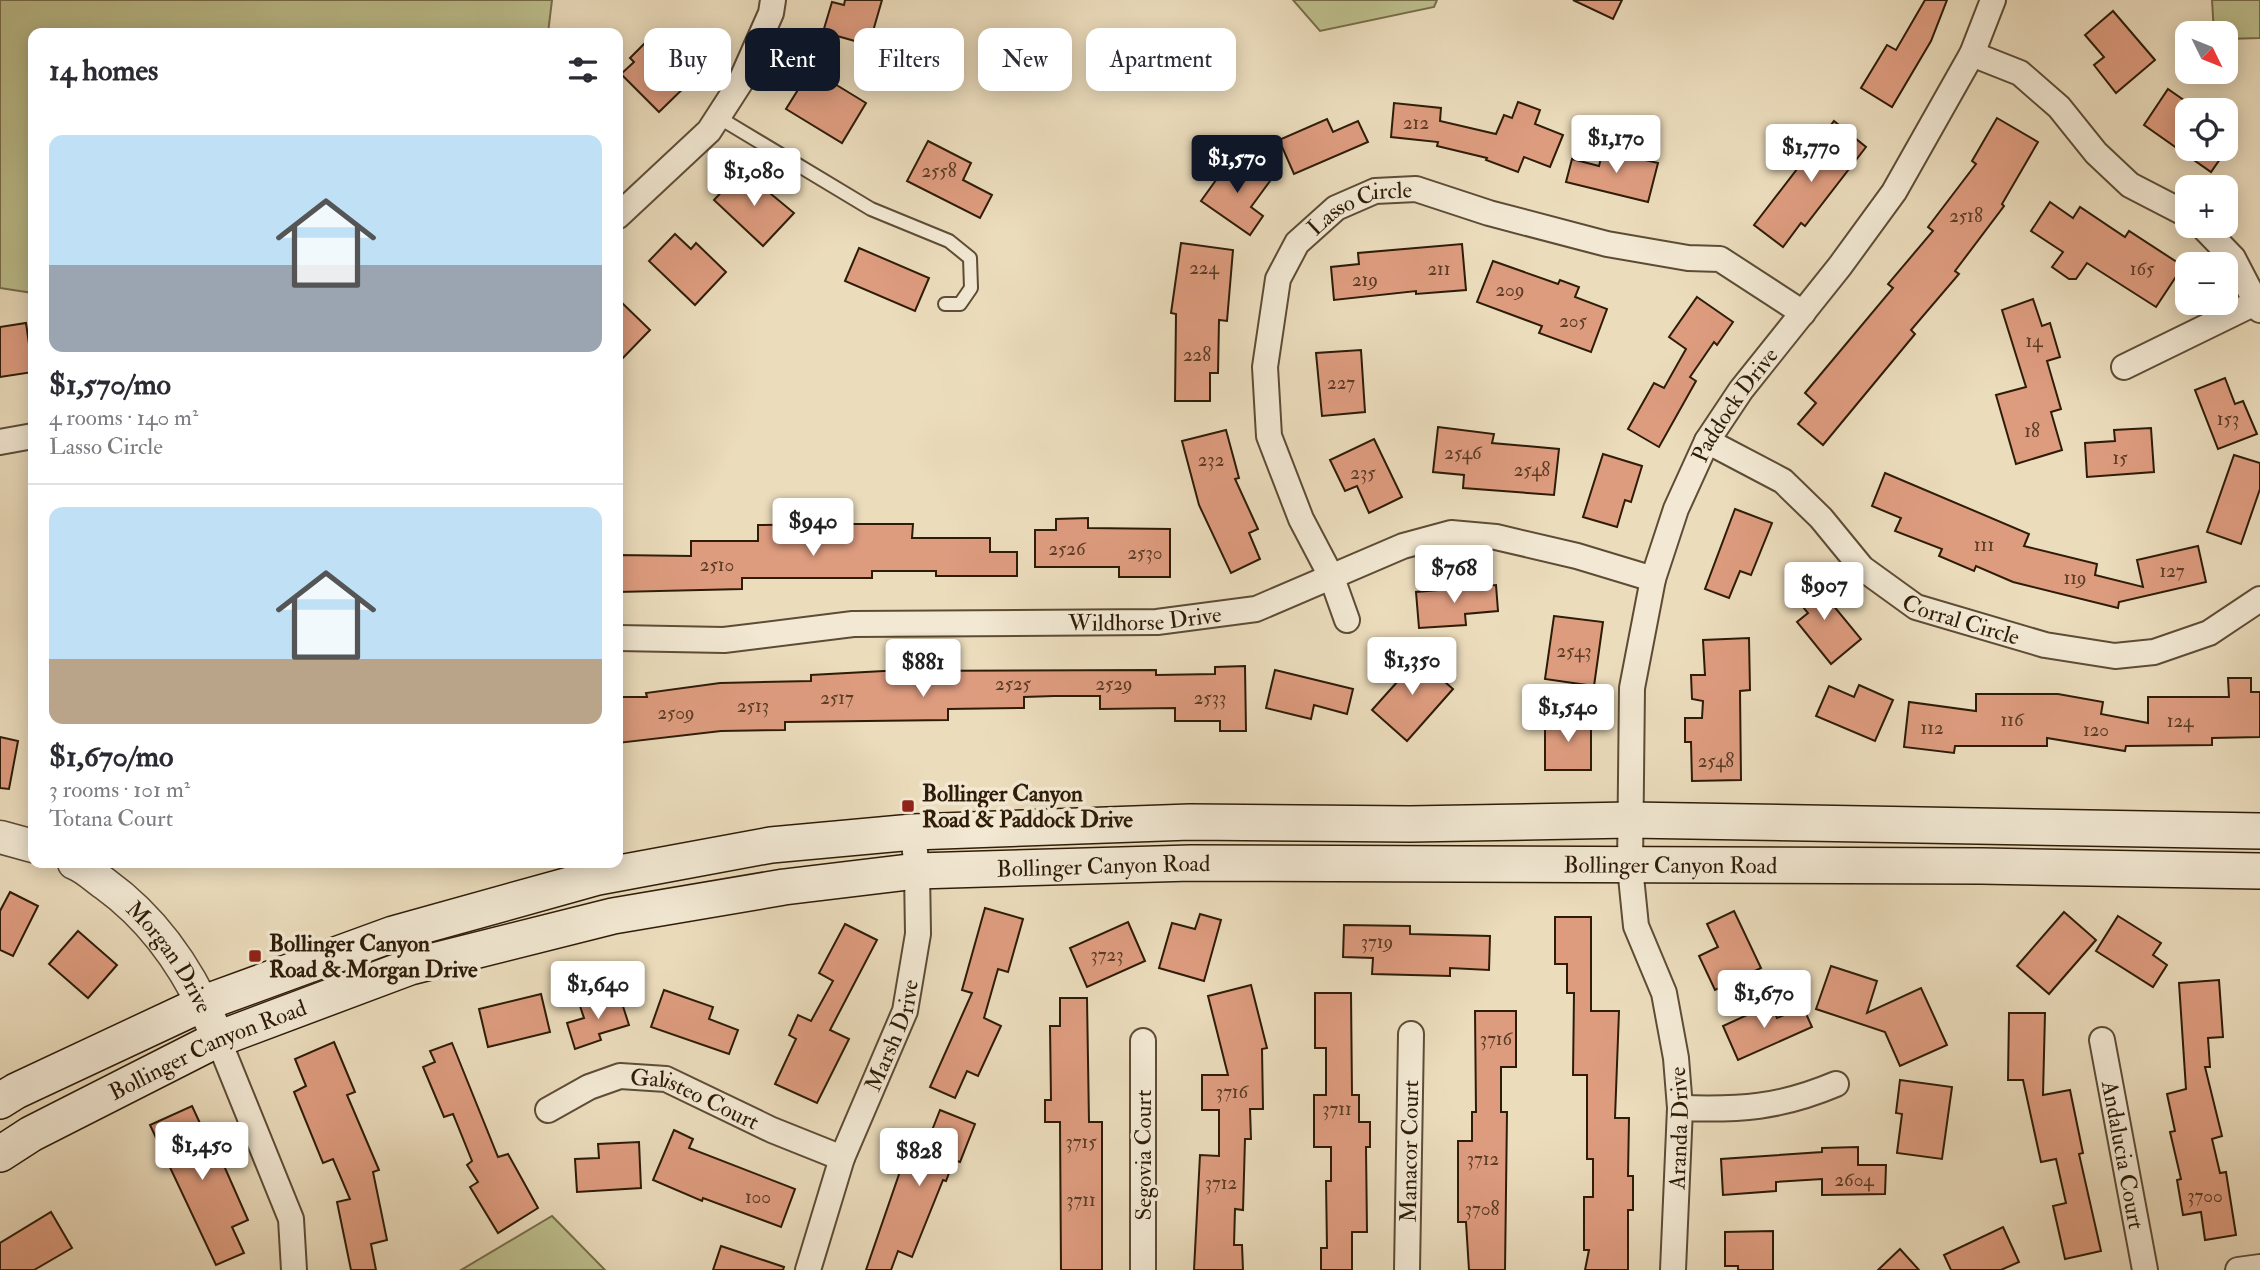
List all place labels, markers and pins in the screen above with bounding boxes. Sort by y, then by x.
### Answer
pin: $1,170 [1559,116,1673,175]
pin: $1,770 [1754,124,1868,184]
pin: $1,570 [1180,136,1294,195]
pin: $1,080 [697,148,811,208]
pin: $940 [772,498,854,558]
pin: $768 [1413,546,1495,605]
pin: $907 [1783,562,1865,622]
pin: $1,350 [1355,638,1469,697]
pin: $881 [882,640,964,699]
pin: $1,540 [1511,684,1625,744]
place label: Bollinger Canyon Road & Paddock Drive [922,779,1133,834]
marker: Bollinger Canyon Road & Paddock Drive [900,798,916,814]
place label: Bollinger Canyon Road & Morgan Drive [269,929,478,985]
marker: Bollinger Canyon Road & Morgan Drive [247,948,263,964]
pin: $1,640 [541,962,655,1021]
pin: $1,670 [1707,970,1821,1030]
pin: $1,450 [145,1122,259,1182]
pin: $828 [878,1128,960,1188]

